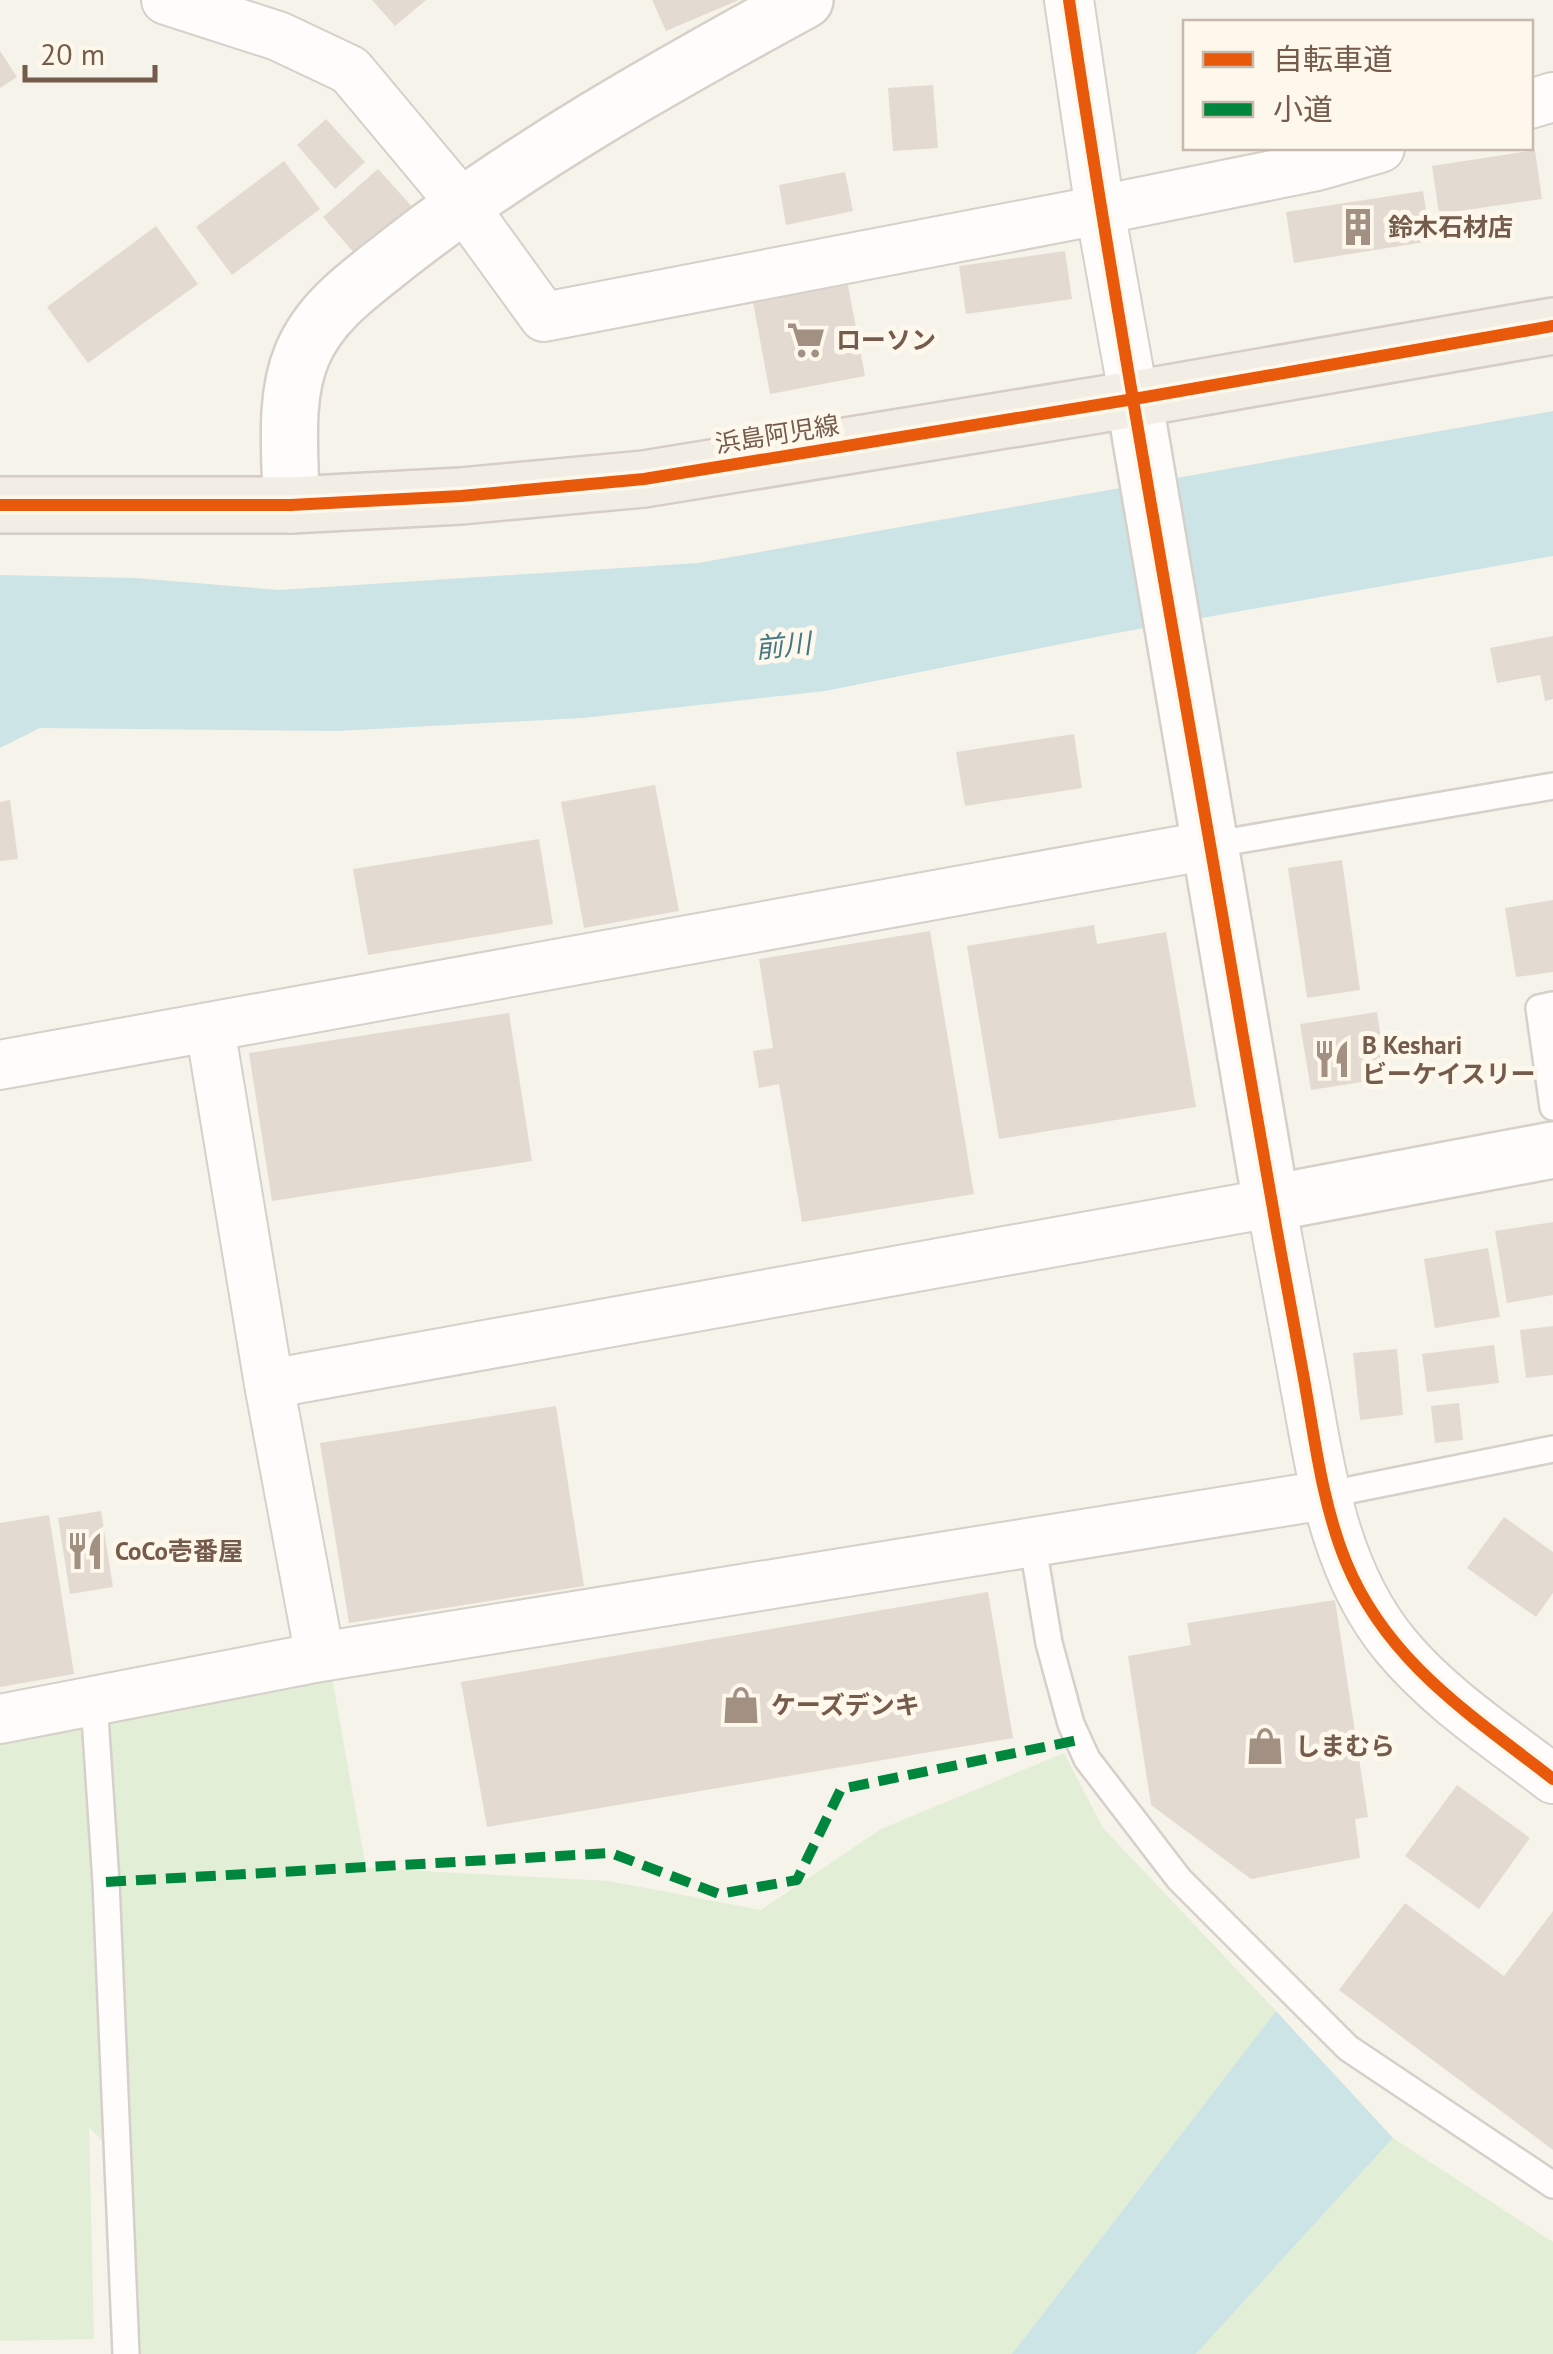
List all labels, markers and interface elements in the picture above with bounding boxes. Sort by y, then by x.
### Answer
scale bar [25,20,155,82]
legend [1183,20,1533,150]
text: 20 m [40,34,105,73]
text: 自転車道 [1273,39,1393,78]
text: 小道 [1273,89,1333,128]
building icon: 鈴木石材店 [1337,206,1379,248]
place label: 鈴木石材店 [1388,211,1513,243]
supermarket icon: ローソン [785,319,827,361]
place label: ローソン [836,324,936,356]
street label: 浜島阿児線 [713,408,841,460]
water label: 前川 [753,623,816,666]
place label: B Keshari ビーケイスリー [1362,1029,1536,1090]
restaurant icon: B Keshari ビーケイスリー [1311,1038,1353,1080]
restaurant icon: CoCo壱番屋 [64,1530,106,1572]
place label: CoCo壱番屋 [115,1535,243,1567]
shop icon: ケーズデンキ [720,1684,762,1726]
place label: ケーズデンキ [771,1689,920,1721]
shop icon: しまむら [1244,1725,1286,1767]
place label: しまむら [1295,1730,1395,1762]

